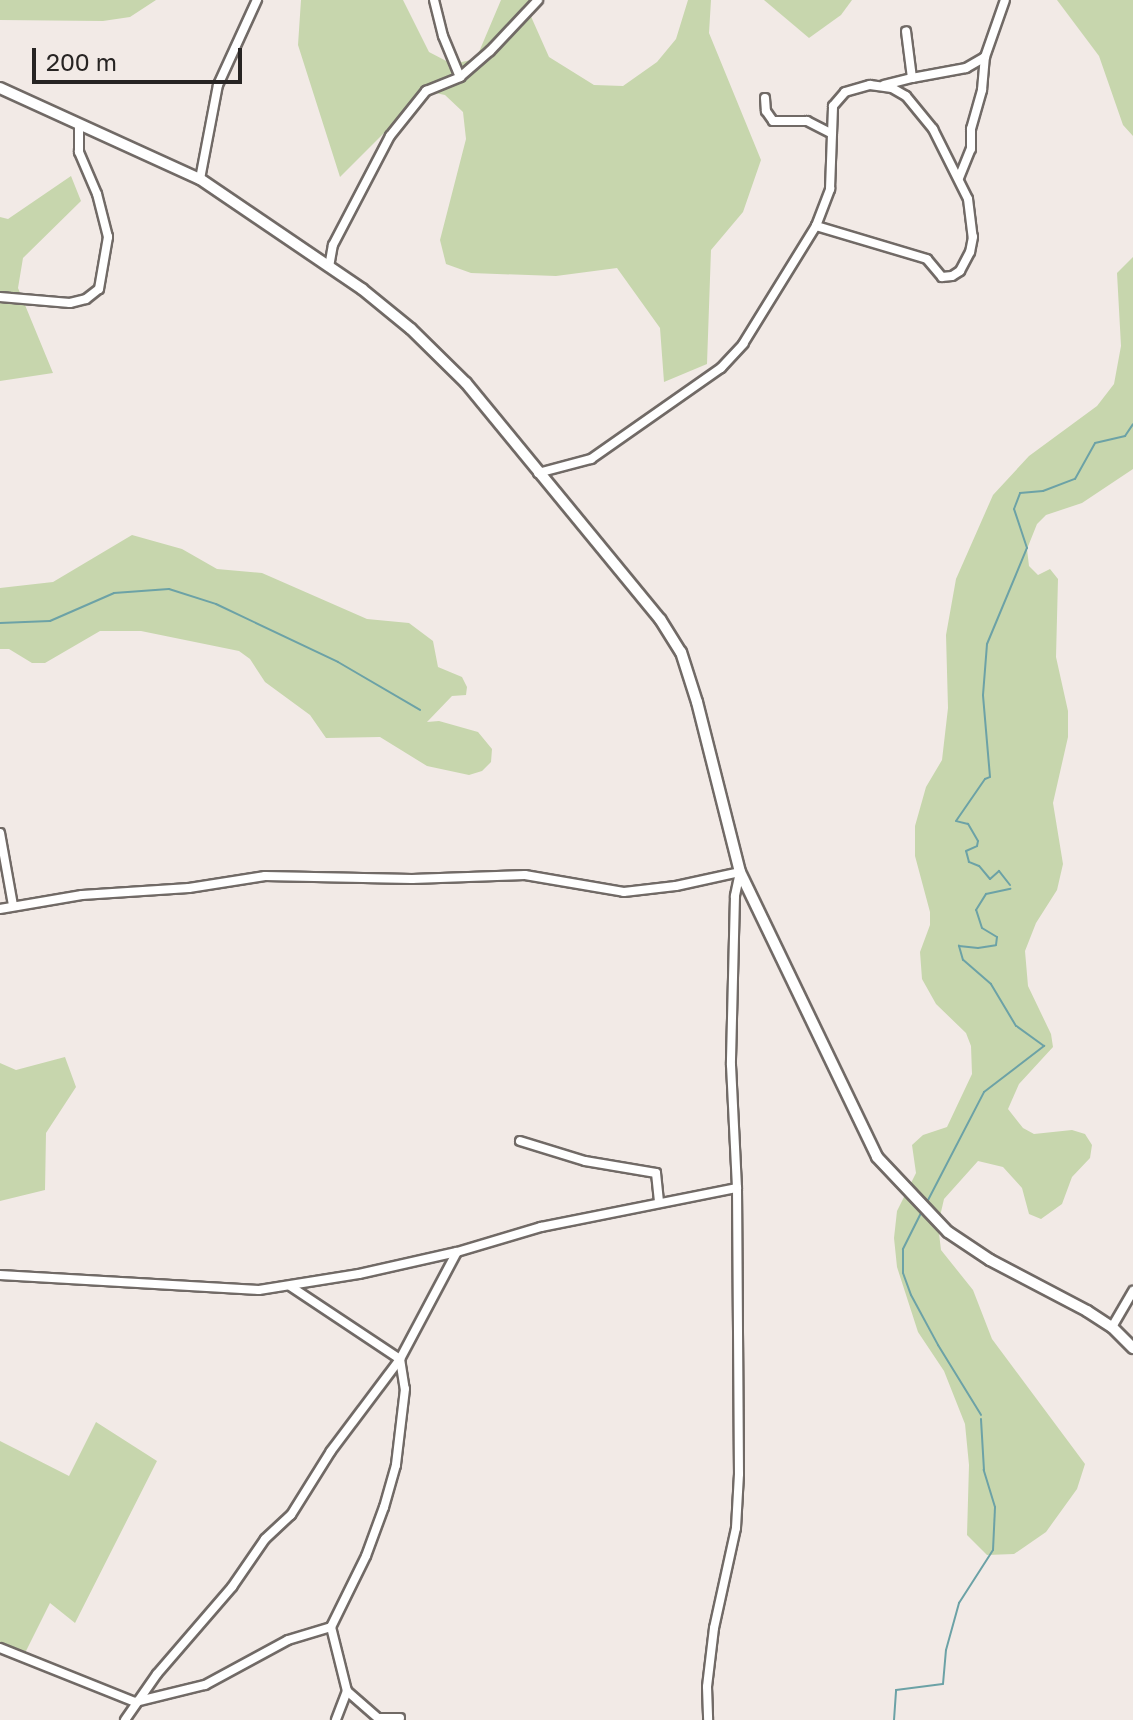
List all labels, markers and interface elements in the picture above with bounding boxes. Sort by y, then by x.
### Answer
scale bar [36,32,246,82]
text: 200 m [46,47,117,76]

